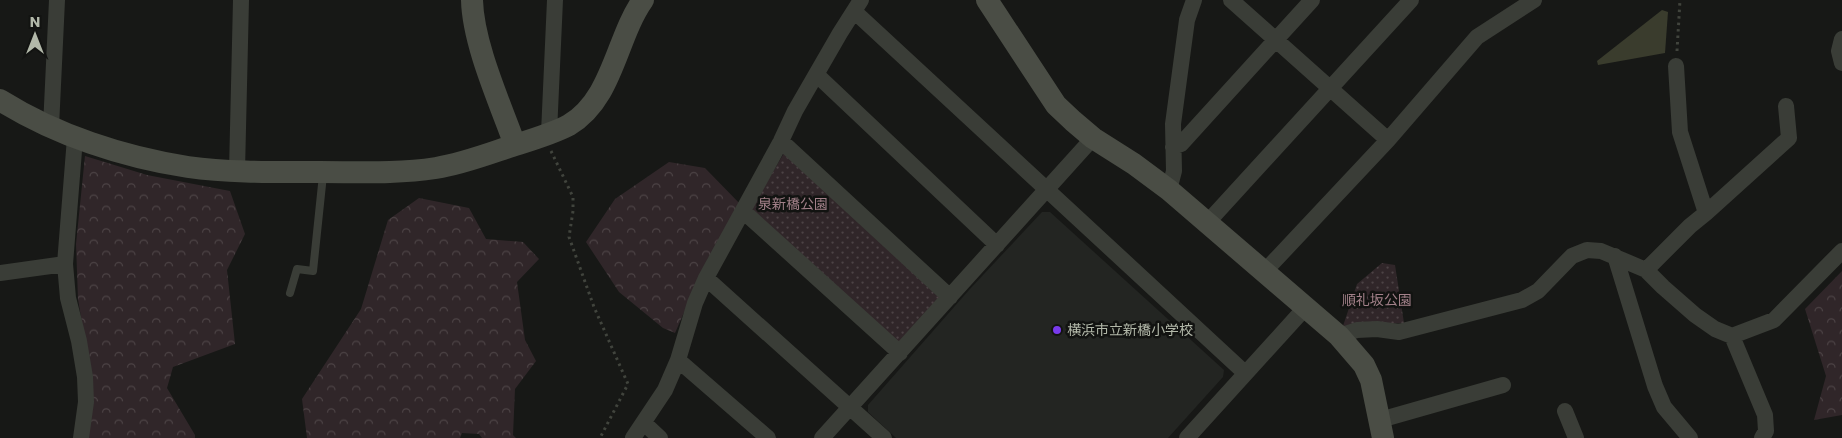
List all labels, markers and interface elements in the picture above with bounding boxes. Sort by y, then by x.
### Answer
north arrow [10,10,60,60]
text: N [30,12,40,32]
park label: 泉新橋公園 [758,194,828,214]
park label: 順礼坂公園 [1342,290,1412,310]
place label: 横浜市立新橋小学校 [1067,320,1193,340]
marker: 横浜市立新橋小学校 [1051,324,1063,336]

